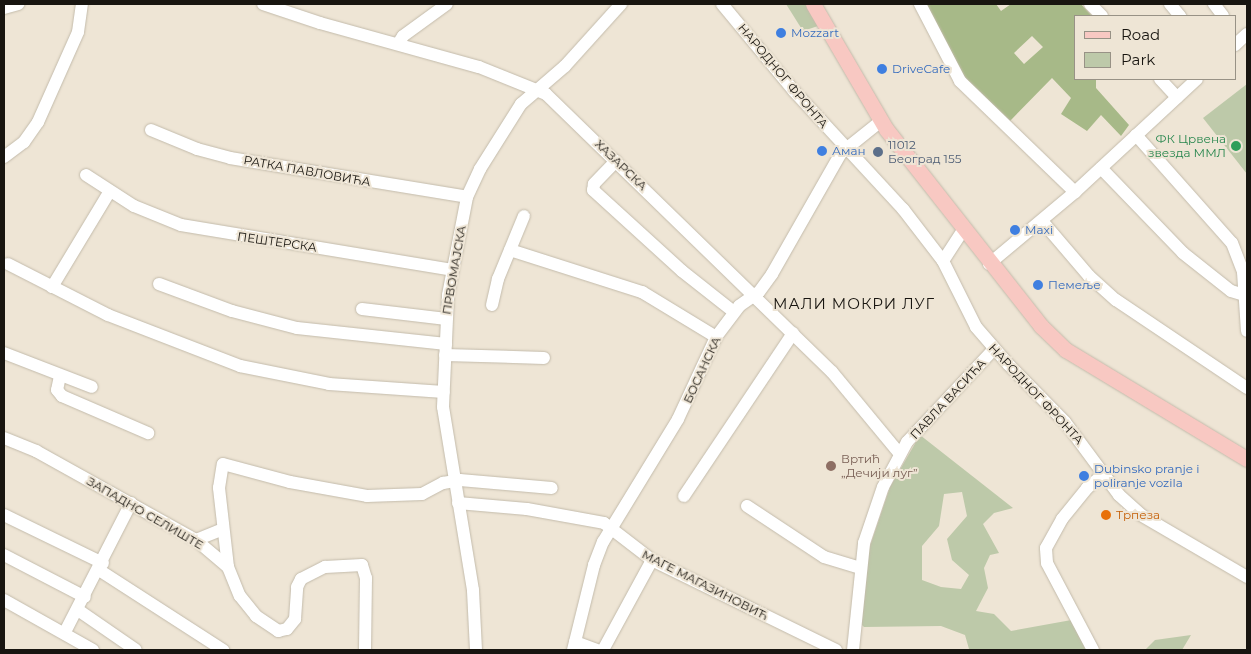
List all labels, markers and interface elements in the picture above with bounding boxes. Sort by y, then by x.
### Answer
legend [1074,15,1236,80]
street label: НАРОДНОГ ФРОНТА [735,21,831,131]
text: Road [1121,25,1160,44]
place label: Mozzart [791,26,839,40]
marker: Mozzart [775,27,787,39]
text: Park [1121,50,1155,69]
place label: DriveCafe [892,62,950,76]
marker: DriveCafe [876,63,888,75]
place label: ФК Црвена звезда ММЛ [1148,132,1226,160]
street label: ХАЗАРСКА [592,137,650,193]
place label: 11012 Београд 155 [888,138,961,166]
marker: ФК Црвена звезда ММЛ [1230,140,1242,152]
place label: Аман [832,144,866,158]
marker: Аман [816,145,828,157]
marker: 11012 Београд 155 [872,146,884,158]
street label: РАТКА ПАВЛОВИЋА [242,153,372,189]
place label: Maxi [1025,223,1053,237]
street label: ПРВОМАЈСКА [439,224,469,316]
marker: Maxi [1009,224,1021,236]
street label: ПЕШТЕРСКА [236,229,318,255]
place label: Пемеље [1048,278,1101,292]
marker: Пемеље [1032,279,1044,291]
district label: МАЛИ МОКРИ ЛУГ [771,295,937,313]
street label: БОСАНСКА [680,334,724,406]
street label: НАРОДНОГ ФРОНТА [986,341,1086,447]
street label: ПАВЛА ВАСИЋА [907,356,989,442]
place label: Вртић „Дечији луг” [841,452,918,480]
marker: Вртић „Дечији луг” [825,460,837,472]
place label: Dubinsko pranje i poliranje vozila [1094,462,1199,490]
marker: Dubinsko pranje i poliranje vozila [1078,470,1090,482]
street label: ЗАПАДНО СЕЛИШТЕ [84,474,206,552]
place label: Трпеза [1116,508,1160,522]
marker: Трпеза [1100,509,1112,521]
street label: МАГЕ МАГАЗИНОВИЋ [640,547,770,623]

